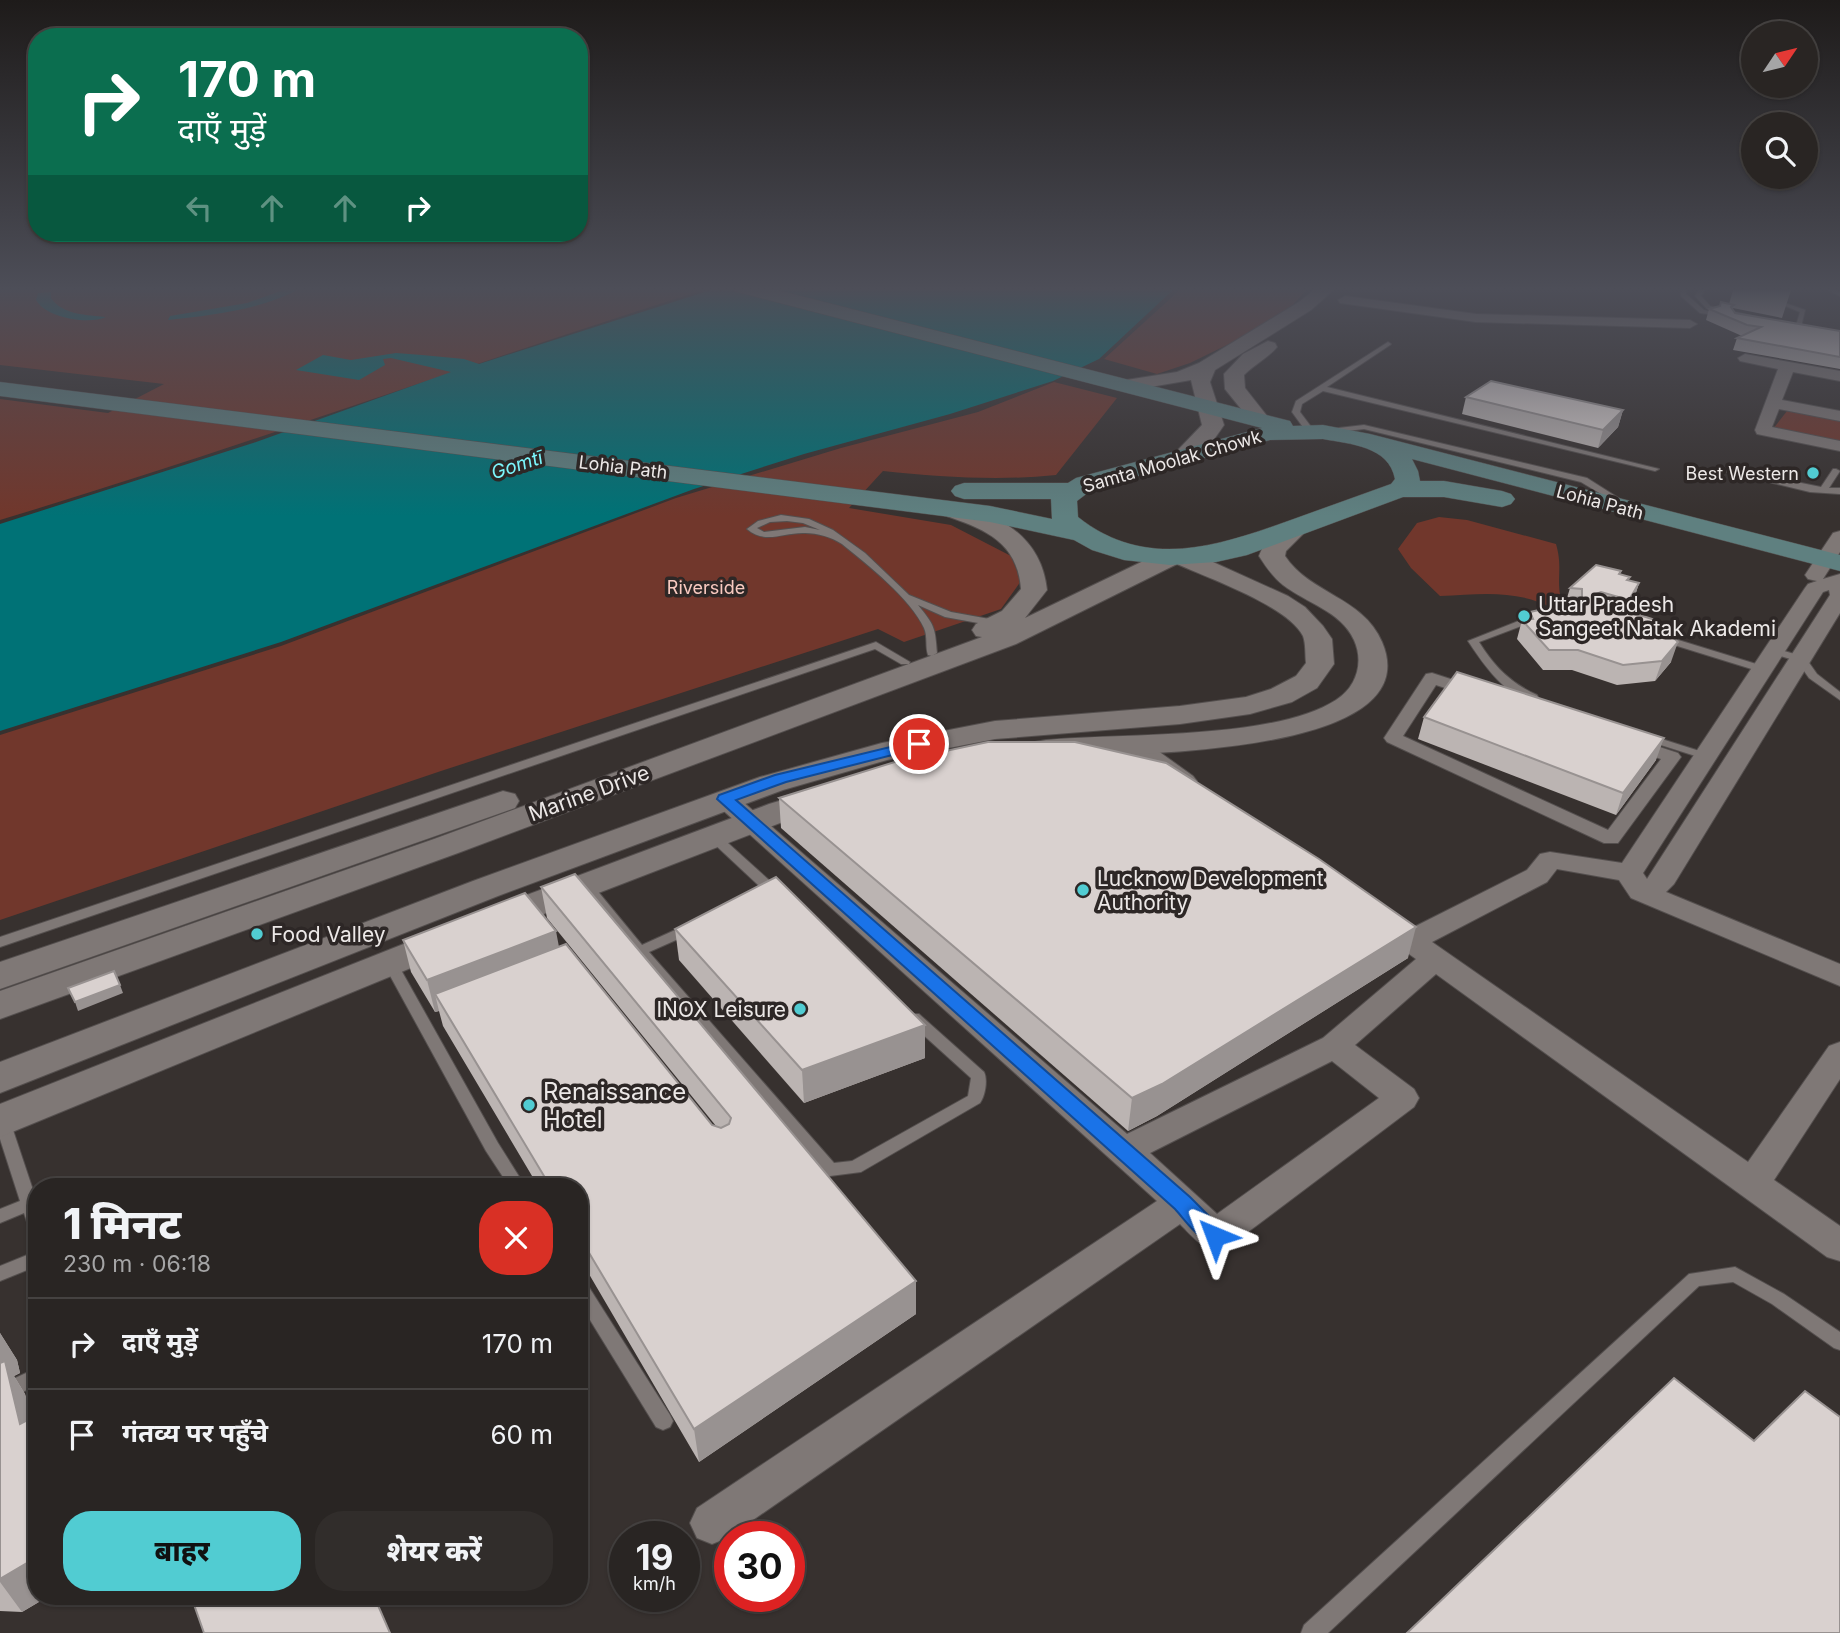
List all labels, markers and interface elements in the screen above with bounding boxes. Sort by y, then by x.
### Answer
north arrow [1741,21,1818,98]
map controls [1741,21,1818,189]
text: 170 m [178,50,316,109]
icon: right [63,56,154,147]
text: दाएँ मुड़ें [178,110,266,149]
button: search [1741,112,1818,189]
icon: left [180,189,218,227]
icon: ahead [253,189,291,227]
icon: ahead [326,189,364,227]
icon: right [399,189,437,227]
street label: Samta Moolak Chowk [1080,425,1264,497]
water label: Gomtī [488,445,548,484]
street label: Lohia Path [577,451,669,483]
place label: Best Western [1686,463,1799,484]
marker: Best Western [1805,465,1821,481]
street label: Lohia Path [1554,480,1646,524]
park label: Riverside [667,577,745,598]
place label: Uttar Pradesh Sangeet Natak Akademi [1538,592,1776,641]
marker: Uttar Pradesh Sangeet Natak Akademi [1516,608,1532,624]
pin [889,714,949,774]
icon: arrive [900,725,938,763]
street label: Marine Drive [525,760,653,826]
place label: Lucknow Development Authority [1097,866,1324,915]
marker: Lucknow Development Authority [1075,882,1091,898]
place label: Food Valley [271,922,386,947]
marker: Food Valley [249,926,265,942]
place label: INOX Leisure [656,997,786,1022]
marker: INOX Leisure [792,1001,808,1017]
place label: Renaissance Hotel [543,1077,686,1134]
marker: Renaissance Hotel [521,1097,537,1113]
text: 1 मिनट [63,1198,181,1249]
position arrow [1178,1199,1252,1273]
button: close [479,1201,553,1275]
text: 230 m · 06:18 [63,1250,211,1278]
icon: right [63,1325,101,1363]
text: दाएँ मुड़ें [122,1326,198,1357]
text: 170 m [482,1328,553,1359]
icon: arrive [63,1416,101,1454]
text: गंतव्य पर पहुँचे [122,1417,268,1448]
text: 60 m [490,1419,553,1450]
button: बाहर [63,1511,301,1591]
button: शेयर करें [315,1511,553,1591]
speed limit sign: 30 [714,1521,805,1612]
text: 19 [636,1536,673,1578]
text: km/h [633,1573,676,1594]

